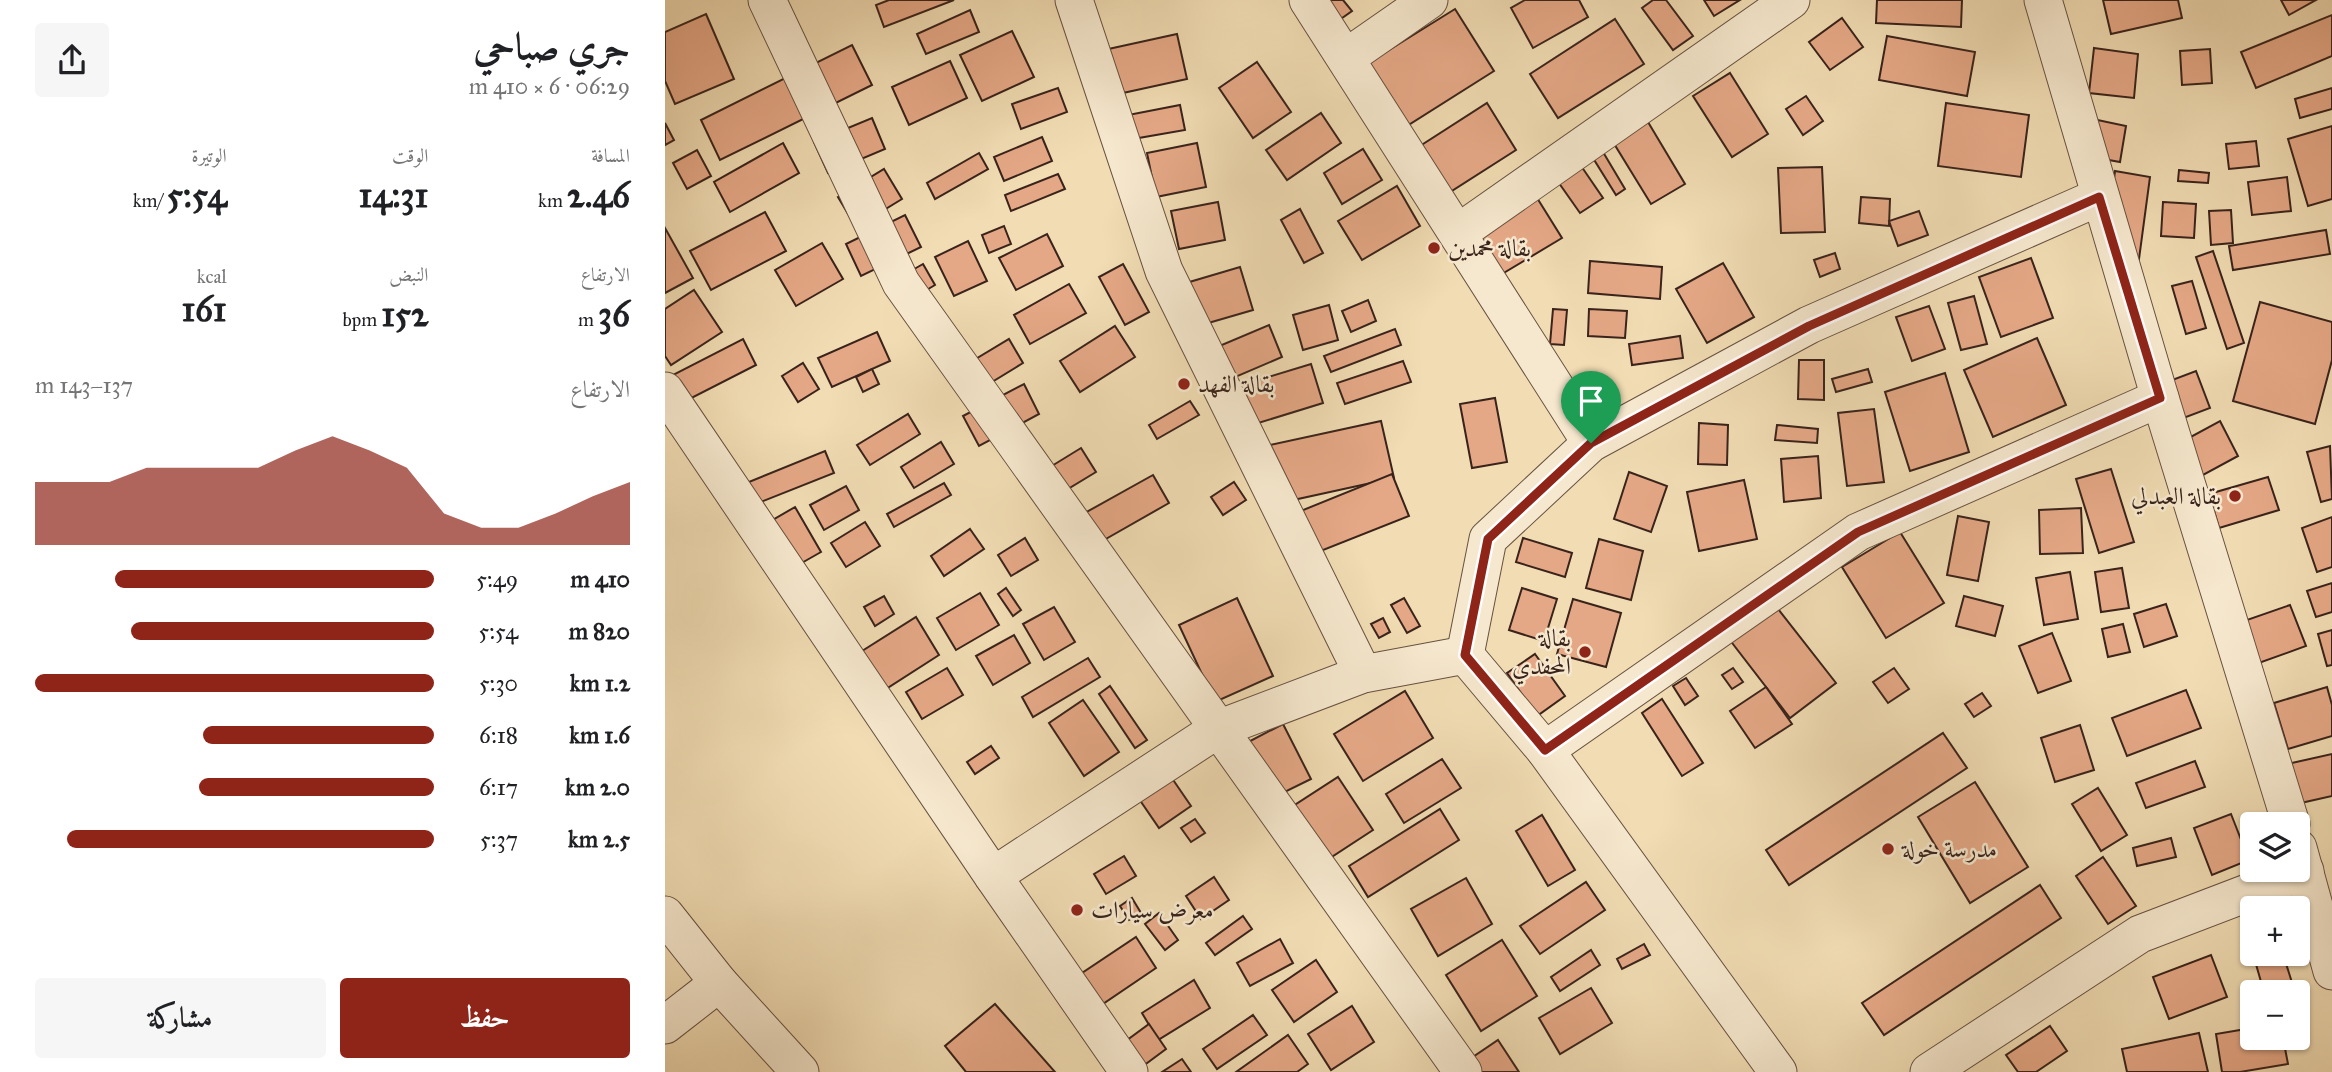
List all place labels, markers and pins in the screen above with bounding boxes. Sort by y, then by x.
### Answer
place label: بقالة محمدين [1448,233,1531,263]
marker: بقالة محمدين [1426,240,1442,256]
place label: بقالة الفهد [1198,369,1275,399]
pin [1561,371,1621,443]
marker: بقالة الفهد [1176,376,1192,392]
place label: بقالة العبدلي [2131,481,2221,515]
marker: بقالة العبدلي [2227,488,2243,504]
place label: بقالة المحفدي [1512,623,1571,685]
marker: بقالة المحفدي [1577,644,1593,660]
place label: مدرسة خولة [1901,834,1997,864]
marker: مدرسة خولة [1880,841,1896,857]
place label: معرض سيارات [1091,895,1214,925]
marker: معرض سيارات [1069,902,1085,918]

